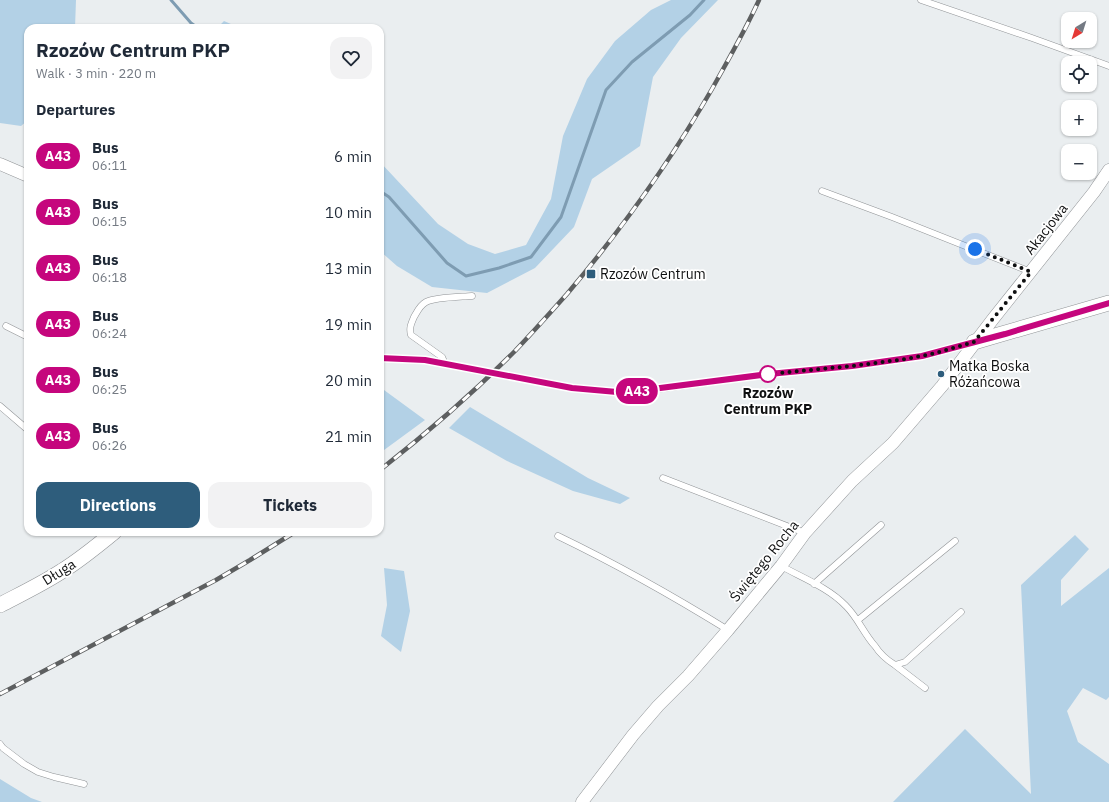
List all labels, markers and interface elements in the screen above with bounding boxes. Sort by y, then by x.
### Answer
north arrow [1061,12,1097,48]
map controls [1061,12,1097,180]
button: heart [330,37,372,79]
text: Rzozów Centrum PKP [36,38,230,62]
button: locate [1061,56,1097,92]
text: Walk · 3 min · 220 m [36,65,156,82]
text: Departures [36,100,115,119]
button: + [1061,100,1097,136]
text: Bus [92,138,119,157]
button: − [1061,144,1097,180]
text: A43 [45,147,71,165]
text: 6 min [334,147,372,166]
text: 06:11 [92,157,127,174]
text: Bus [92,194,119,213]
street label: Akacjowa [1020,199,1072,258]
text: A43 [45,203,71,221]
text: 10 min [325,203,372,222]
text: 06:15 [92,213,127,230]
your location [965,239,985,259]
text: Bus [92,250,119,269]
text: A43 [45,259,71,277]
text: 13 min [325,259,372,278]
place label: Rzozów Centrum [600,265,706,283]
marker: Rzozów Centrum [585,268,597,280]
text: 06:18 [92,269,127,286]
text: Bus [92,306,119,325]
text: A43 [45,315,71,333]
text: 19 min [325,315,372,334]
text: 06:24 [92,325,127,342]
place label: Matka Boska Różańcowa [949,357,1030,391]
text: Bus [92,362,119,381]
marker: Rzozów Centrum PKP [759,365,777,383]
marker: Matka Boska Różańcowa [936,369,946,379]
text: A43 [45,371,71,389]
text: 20 min [325,371,372,390]
line badge: A43 [614,378,660,404]
text: 06:25 [92,381,127,398]
text: A43 [624,382,650,400]
place label: Rzozów Centrum PKP [724,384,812,418]
text: Bus [92,418,119,437]
text: A43 [45,427,71,445]
text: 21 min [325,427,372,446]
text: 06:26 [92,437,127,454]
button: Directions [36,482,200,528]
button: Tickets [208,482,372,528]
street label: Świętego Rocha [725,515,803,606]
street label: Długa [39,555,79,589]

